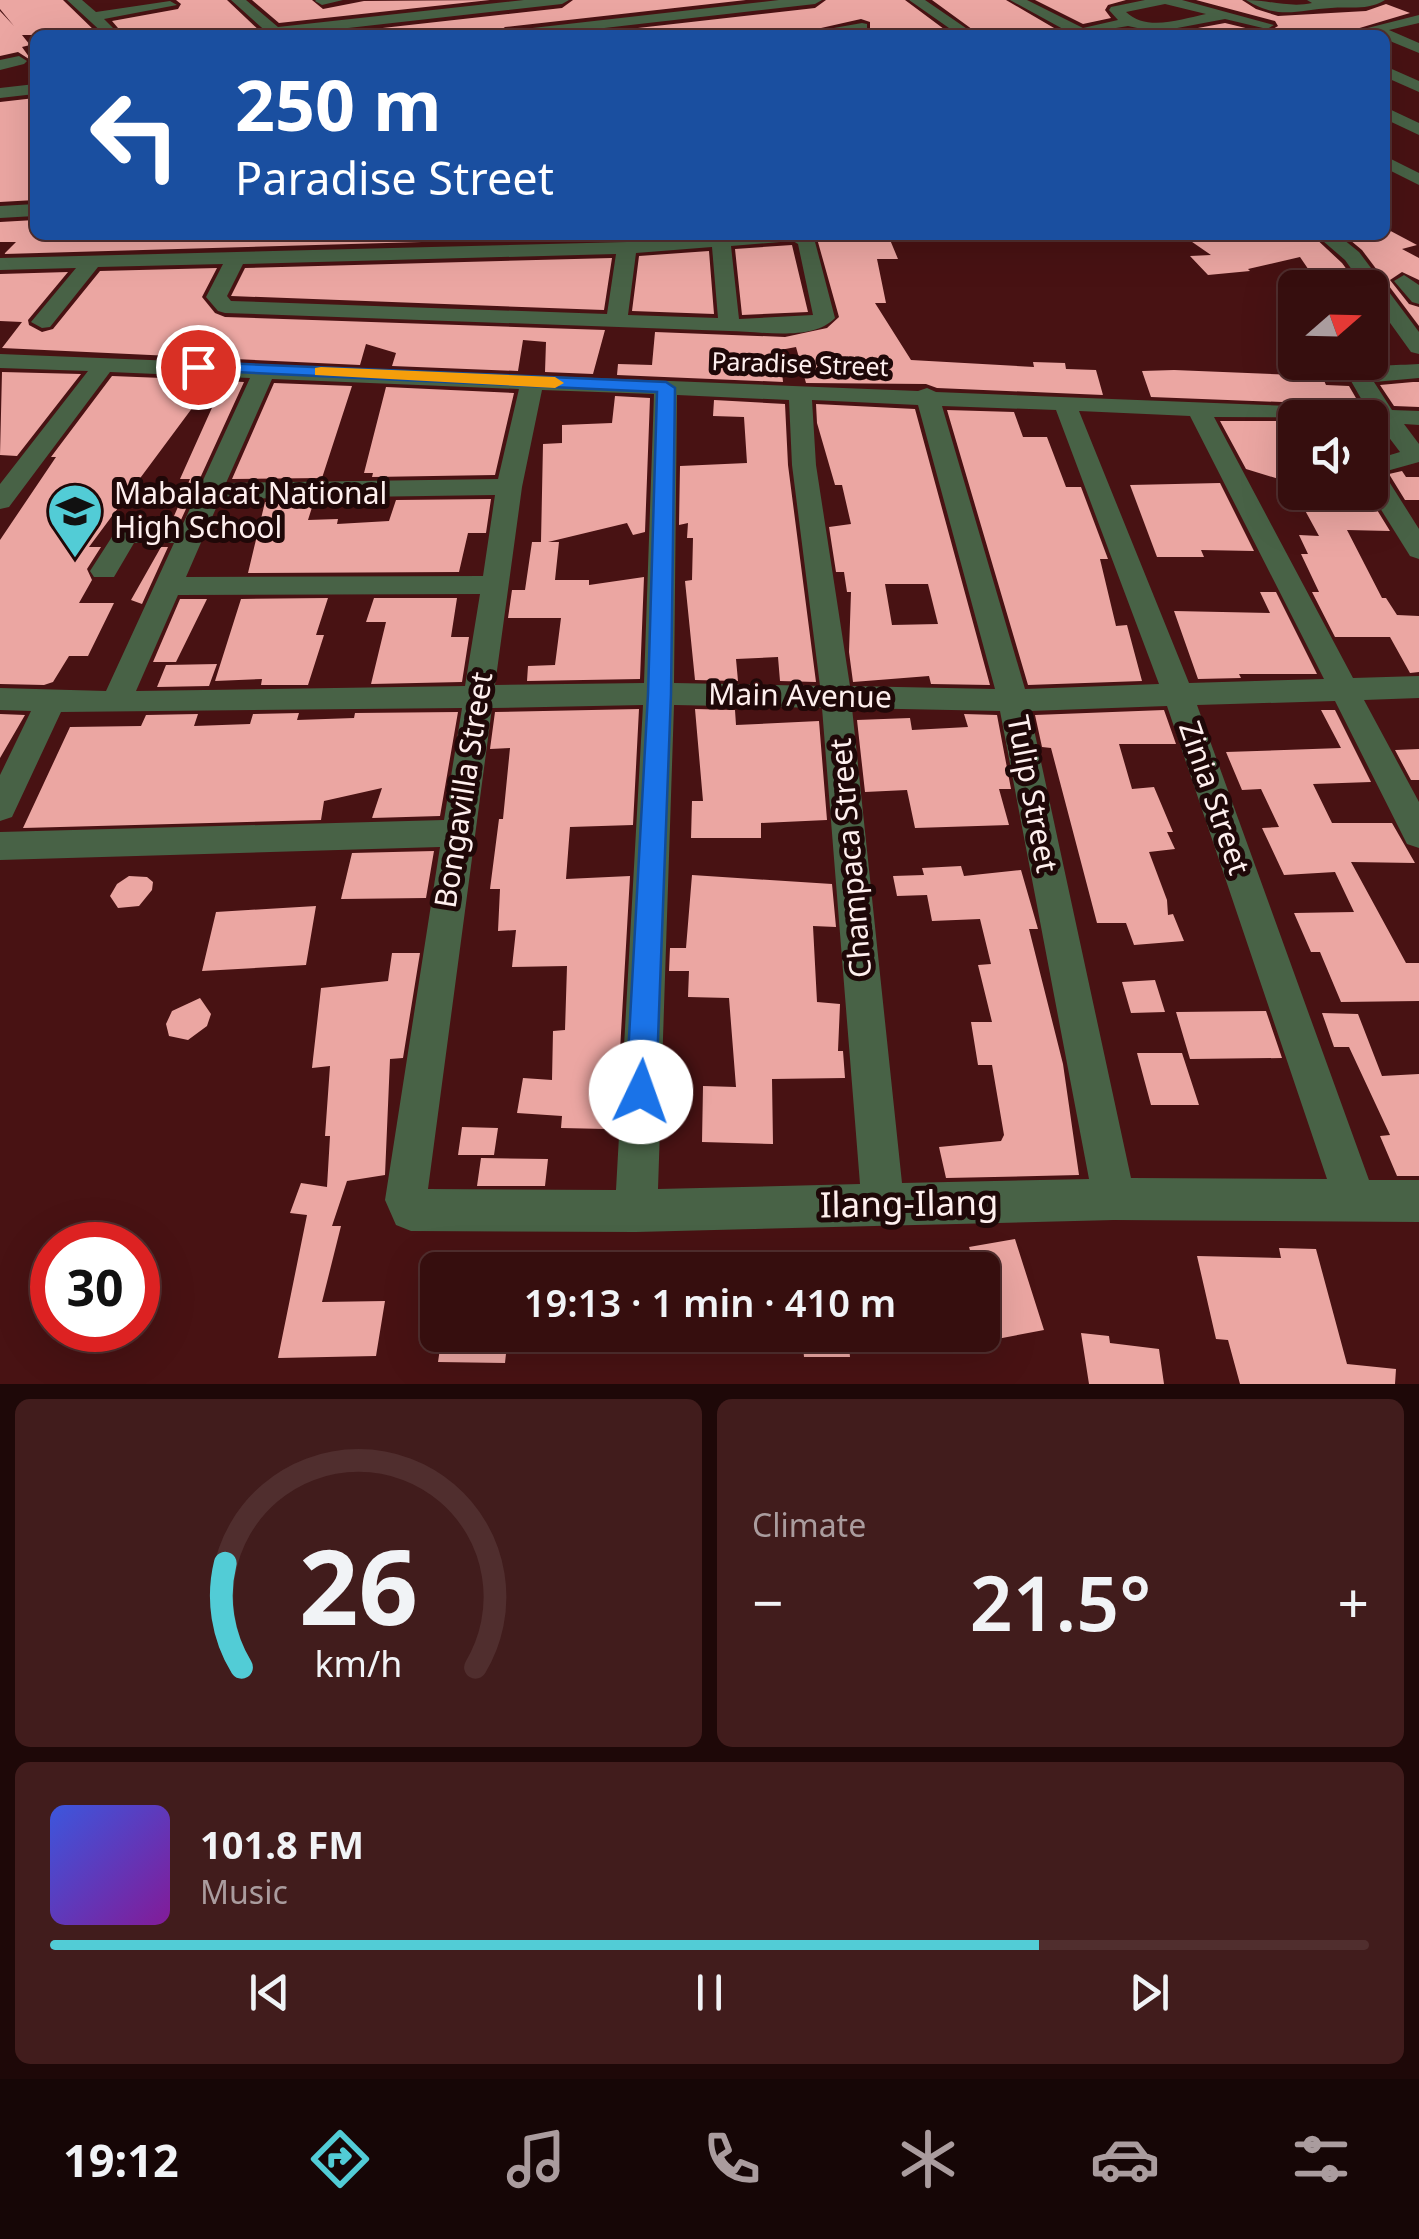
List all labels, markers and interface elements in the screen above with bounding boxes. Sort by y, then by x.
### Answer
text: 250 m [235,56,442,152]
icon: left [70,70,200,200]
text: Paradise Street [235,147,554,208]
north arrow [1278,270,1388,380]
map controls [1278,270,1388,510]
pin [156,325,241,410]
icon: arrive [171,340,226,395]
street label: Paradise Street [711,343,889,383]
button: sound [1278,400,1388,510]
place label: Mabalacat National High School [114,472,387,547]
school or university icon: Mabalacat National High School [45,481,105,560]
street label: Bongavilla Street [424,669,501,911]
street label: Main Avenue [708,672,892,717]
street label: Tulip Street [998,712,1069,876]
street label: Zinia Street [1170,715,1261,880]
street label: Champaca Street [819,736,880,980]
position arrow [589,1040,693,1144]
street label: Ilang-Ilang [819,1177,999,1228]
speed limit sign: 30 [30,1222,160,1352]
text: 19:13 · 1 min · 410 m [524,1276,896,1328]
text: Climate [752,1503,866,1546]
text: 26 [299,1514,418,1655]
text: 21.5° [970,1551,1151,1653]
text: − [752,1564,783,1639]
text: + [1338,1564,1369,1639]
text: km/h [315,1639,402,1687]
text: 101.8 FM [200,1818,364,1870]
text: Music [200,1870,288,1913]
icon: previous [242,1965,297,2020]
icon: pause [682,1965,737,2020]
icon: next [1122,1965,1177,2020]
icon: directions [305,2124,375,2194]
icon: music [501,2124,571,2194]
icon: phone [697,2124,767,2194]
icon: climate [893,2124,963,2194]
icon: car [1090,2124,1160,2194]
icon: filters [1286,2124,1356,2194]
text: 19:12 [63,2129,179,2190]

